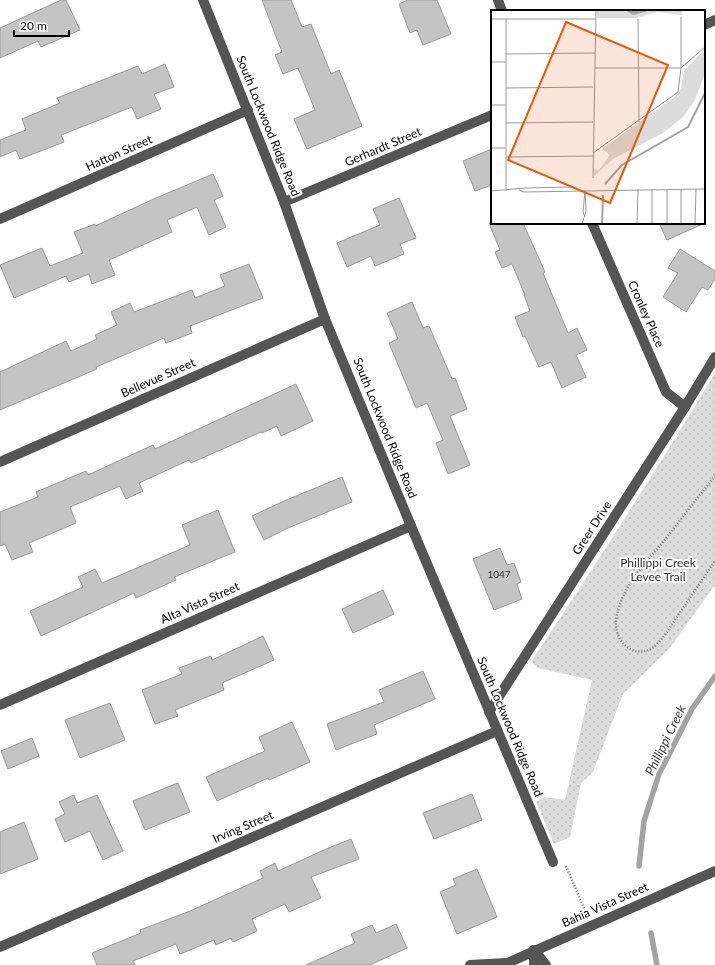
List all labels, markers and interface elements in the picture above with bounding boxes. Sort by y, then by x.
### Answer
inset map [491,10,705,224]
scale bar [14,12,69,38]
text: 20 m [20,18,47,33]
street label: South Lockwood Ridge Road [233,53,304,198]
street label: Gerhardt Street [342,123,424,169]
street label: Hatton Street [83,131,155,174]
street label: Cronley Place [625,278,668,350]
street label: Bellevue Street [118,354,198,401]
street label: South Lockwood Ridge Road [350,355,421,500]
street label: Greer Drive [569,498,615,558]
park label: Phillippi Creek Levee Trail [620,555,697,584]
house number: 1047 [487,568,511,580]
street label: Alta Vista Street [158,578,242,627]
street label: South Lockwood Ridge Road [474,655,547,799]
water label: Phillippi Creek [641,701,689,778]
street label: Irving Street [210,807,276,846]
street label: Bahia Vista Street [559,879,651,930]

